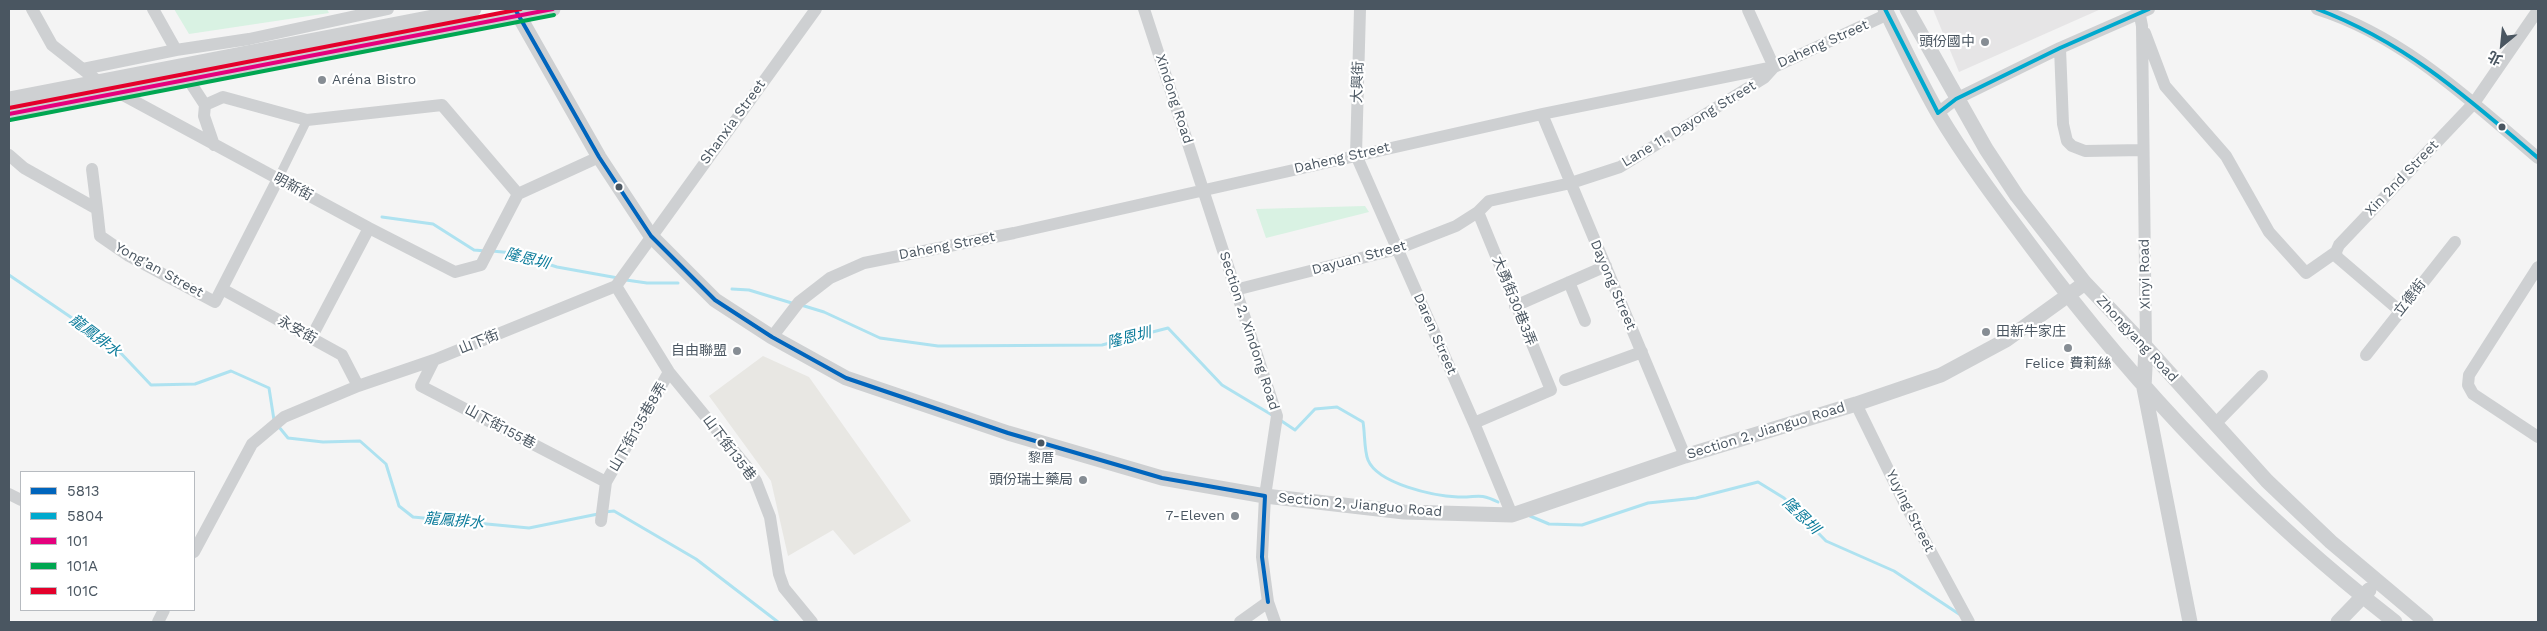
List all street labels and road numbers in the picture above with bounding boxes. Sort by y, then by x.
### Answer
street label: Daheng Street [1775,16,1871,72]
street label: Xindong Road [1152,52,1196,146]
street label: 大興街 [1349,61,1367,103]
street label: Shanxia Street [697,77,769,167]
street label: Lane 11, Dayong Street [1619,77,1759,171]
street label: Xin 2nd Street [2362,137,2442,219]
street label: Daheng Street [1292,139,1392,177]
street label: 明新街 [271,170,315,204]
street label: Daheng Street [897,228,997,264]
street label: Dayuan Street [1310,237,1408,279]
street label: Dayong Street [1586,237,1640,333]
street label: Yong’an Street [112,239,206,301]
street label: Xinyi Road [2136,239,2154,309]
street label: Section 2, Xindong Road [1215,249,1283,413]
street label: 大勇街30巷3弄 [1488,254,1540,348]
street label: 立德街 [2390,276,2430,320]
street label: Daren Street [1410,291,1460,377]
street label: Zhongyang Road [2093,292,2181,386]
street label: 永安街 [275,312,319,348]
street label: 山下街 [456,326,502,358]
street label: 山下街135巷8弄 [606,379,670,475]
street label: Section 2, Jianguo Road [1685,399,1847,463]
street label: 山下街155巷 [462,401,538,453]
street label: 山下街135巷 [699,412,759,484]
street label: Yuying Street [1882,467,1938,555]
street label: Section 2, Jianguo Road [1277,489,1443,521]

